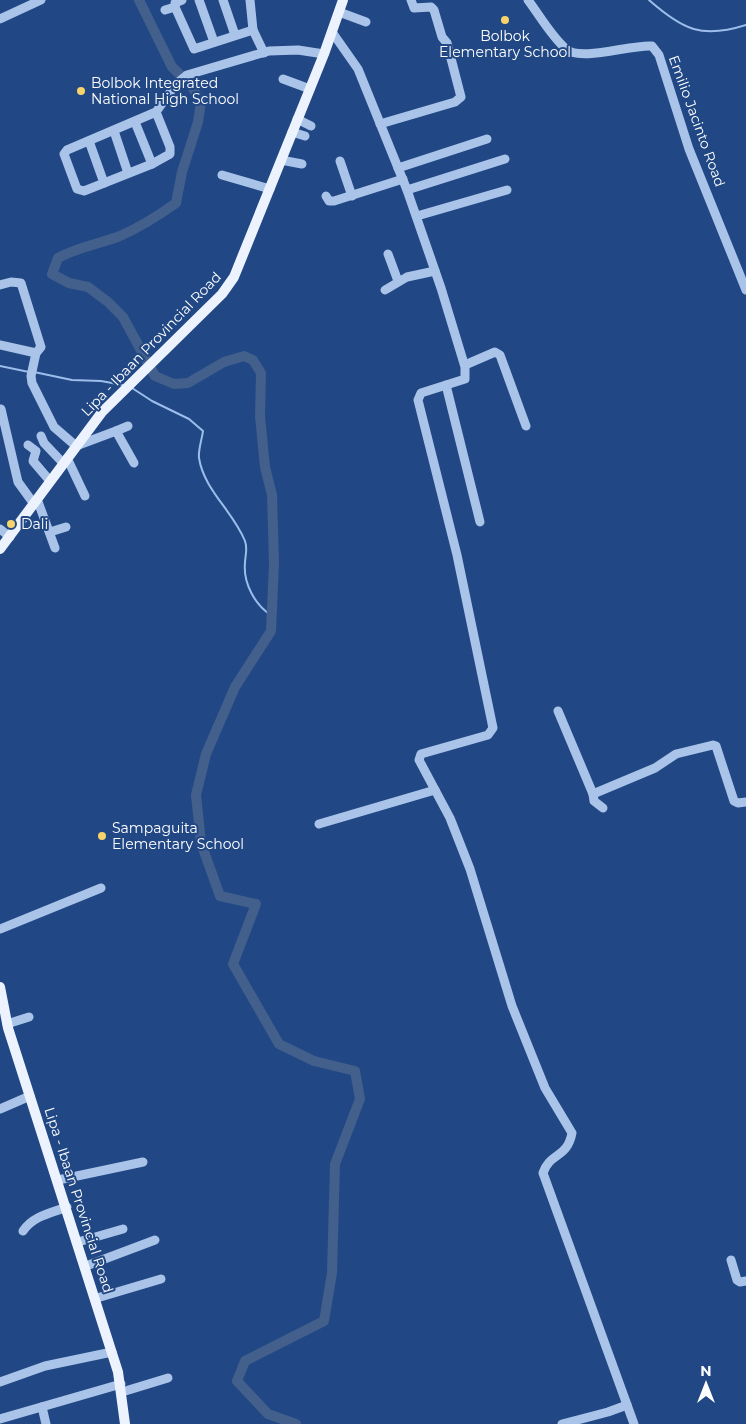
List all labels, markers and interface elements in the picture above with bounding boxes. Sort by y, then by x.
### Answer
marker: Bolbok Elementary School [499,14,511,26]
place label: Bolbok Elementary School [439,27,571,61]
street label: Emilio Jacinto Road [665,53,729,189]
place label: Bolbok Integrated National High School [91,74,239,108]
marker: Bolbok Integrated National High School [75,85,87,97]
street label: Lipa - Ibaan Provincial Road [77,268,225,420]
place label: Dali [21,515,48,533]
marker: Dali [5,518,17,530]
place label: Sampaguita Elementary School [112,819,244,853]
marker: Sampaguita Elementary School [96,830,108,842]
street label: Lipa - Ibaan Provincial Road [40,1105,118,1295]
north arrow [681,1359,731,1409]
text: N [700,1362,712,1380]

